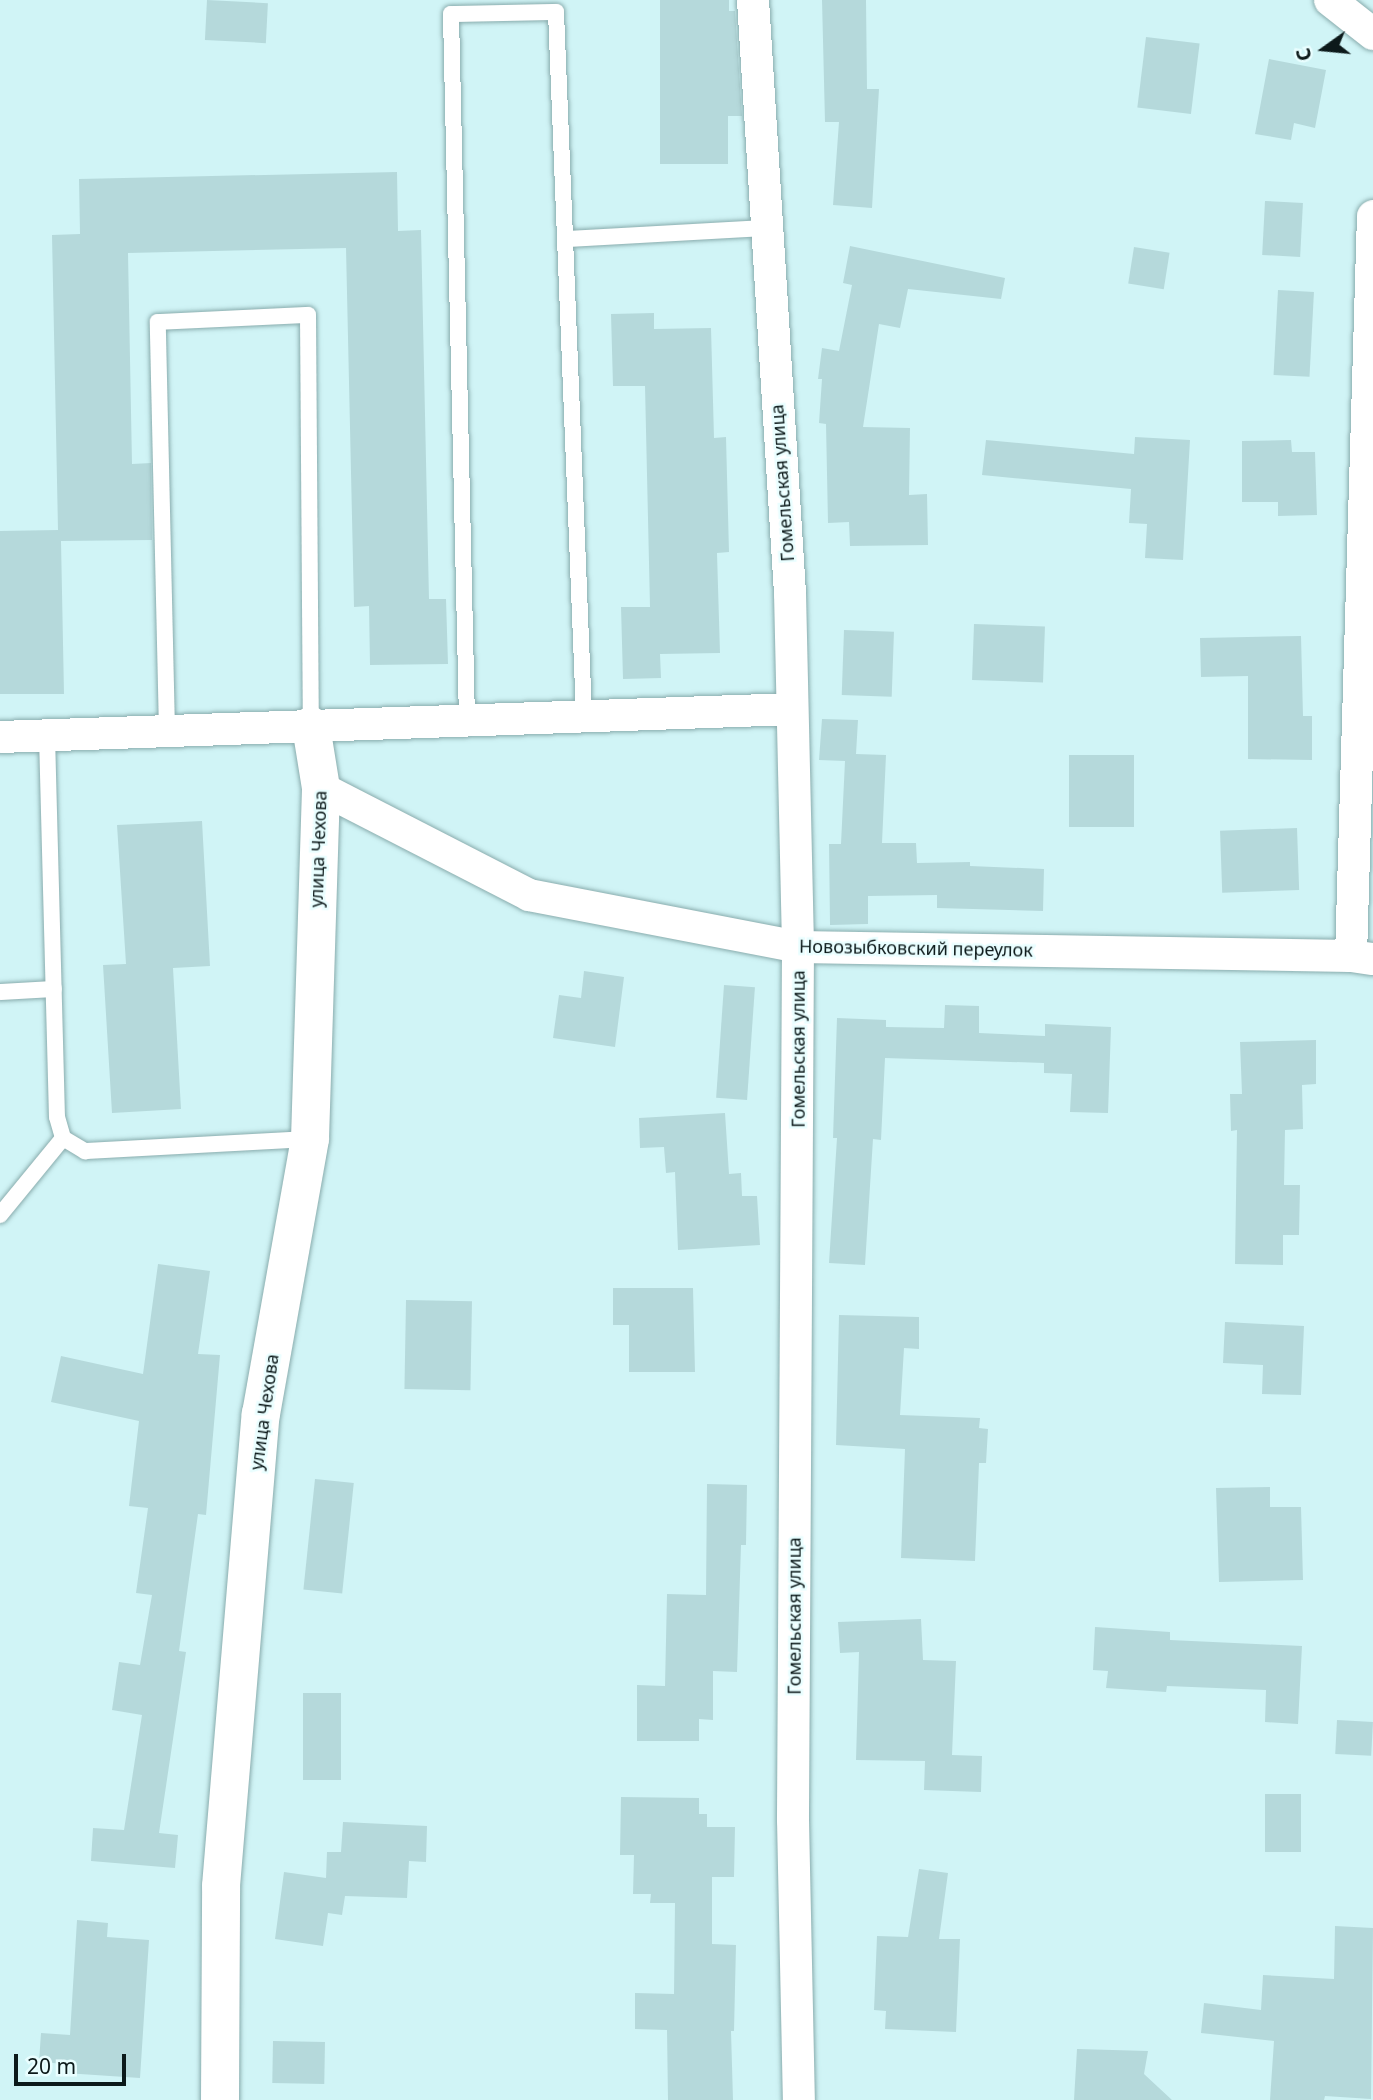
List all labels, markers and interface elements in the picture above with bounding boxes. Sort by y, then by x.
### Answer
north arrow [1289,14,1359,84]
text: С [1290,45,1318,64]
street label: Гомельская улица [766,404,798,562]
street label: улица Чехова [305,790,331,908]
street label: Новозыбковский переулок [799,935,1033,961]
street label: Гомельская улица [787,970,809,1128]
street label: улица Чехова [245,1353,283,1471]
street label: Гомельская улица [783,1537,805,1695]
scale bar [18,2040,130,2084]
text: 20 m [27,2052,76,2080]

